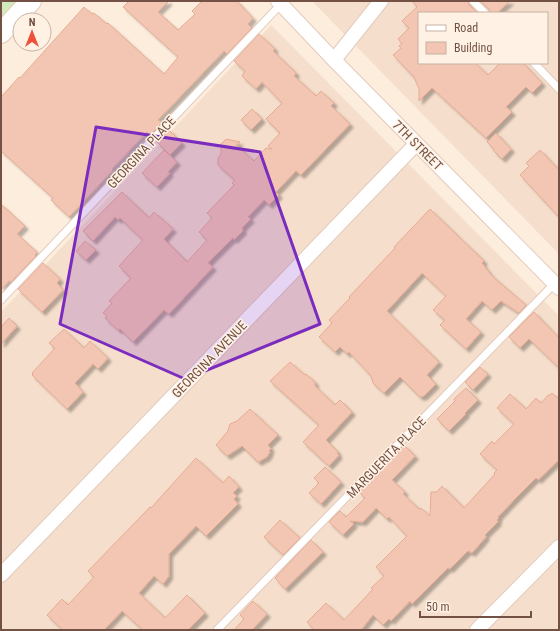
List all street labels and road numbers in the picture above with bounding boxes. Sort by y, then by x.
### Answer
street label: GEORGINA PLACE [104,113,179,192]
street label: 7TH STREET [390,117,446,174]
street label: GEORGINA AVENUE [169,318,250,401]
street label: MARGUERITA PLACE [344,414,429,501]

